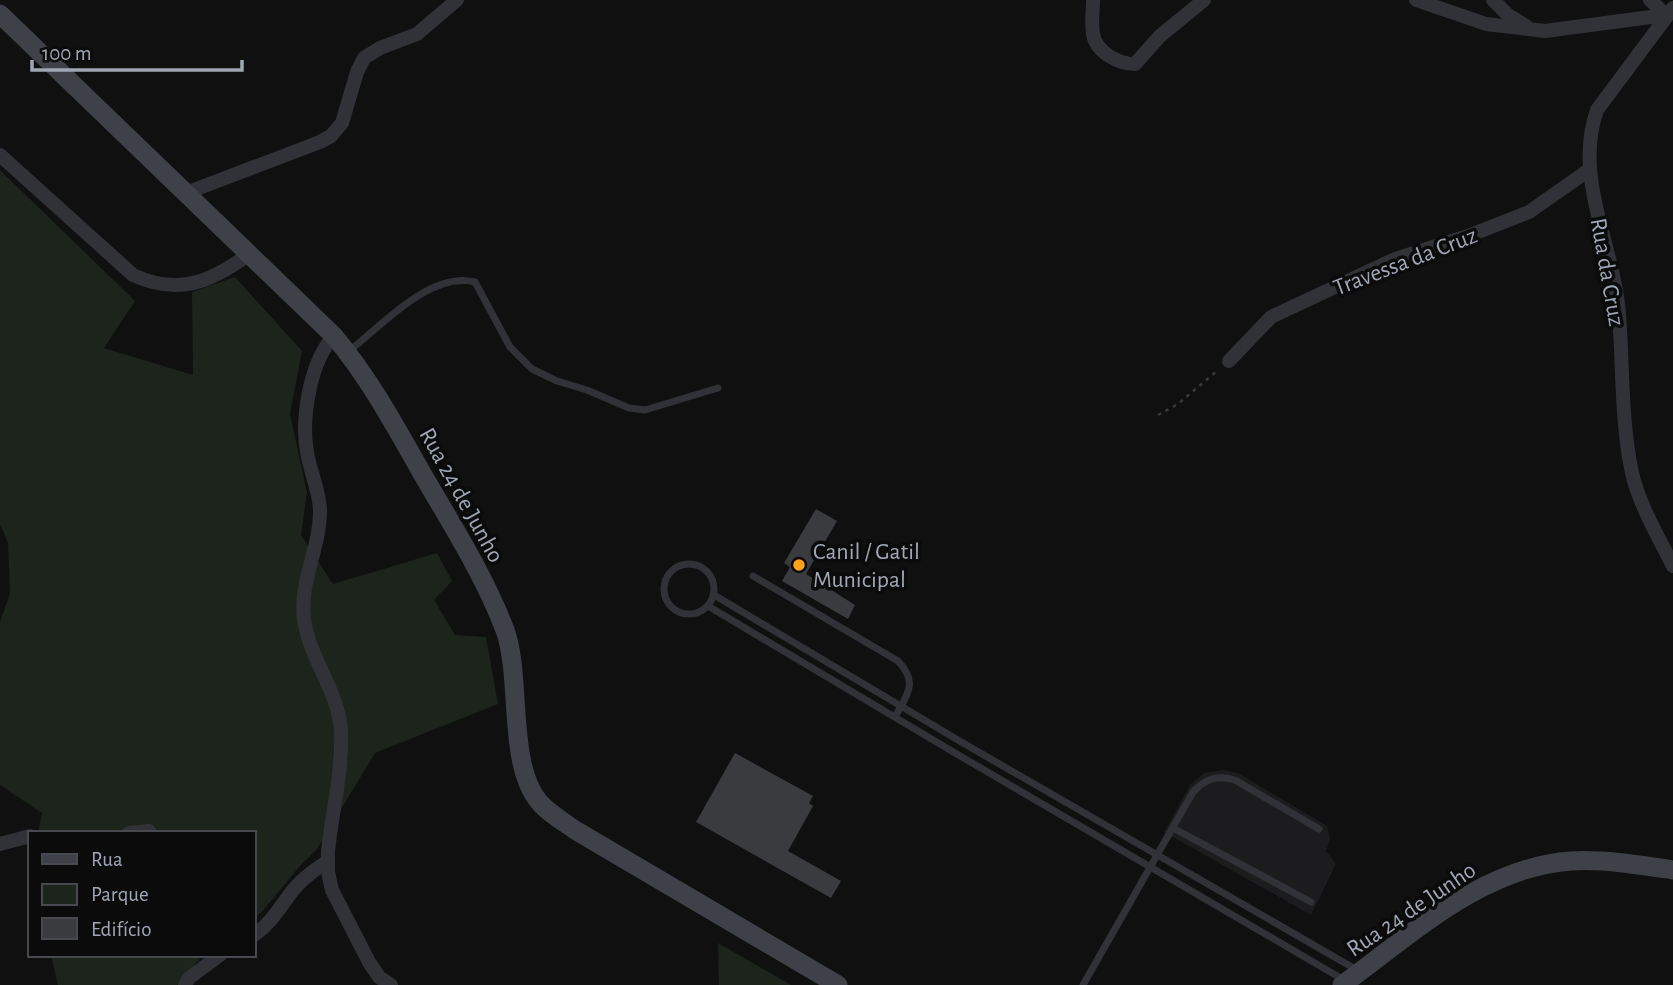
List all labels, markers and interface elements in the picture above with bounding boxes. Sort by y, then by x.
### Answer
scale bar [32,28,242,72]
text: 100 m [42,43,92,64]
street label: Rua da Cruz [1586,216,1628,328]
street label: Travessa da Cruz [1330,224,1481,300]
street label: Rua 24 de Junho [414,424,508,567]
place label: Canil / Gatil Municipal [813,540,920,592]
marker: Canil / Gatil Municipal [791,557,807,573]
legend [28,831,256,957]
text: Rua [91,849,123,870]
street label: Rua 24 de Junho [1343,858,1480,962]
text: Parque [91,884,149,905]
text: Edifício [91,919,151,940]

